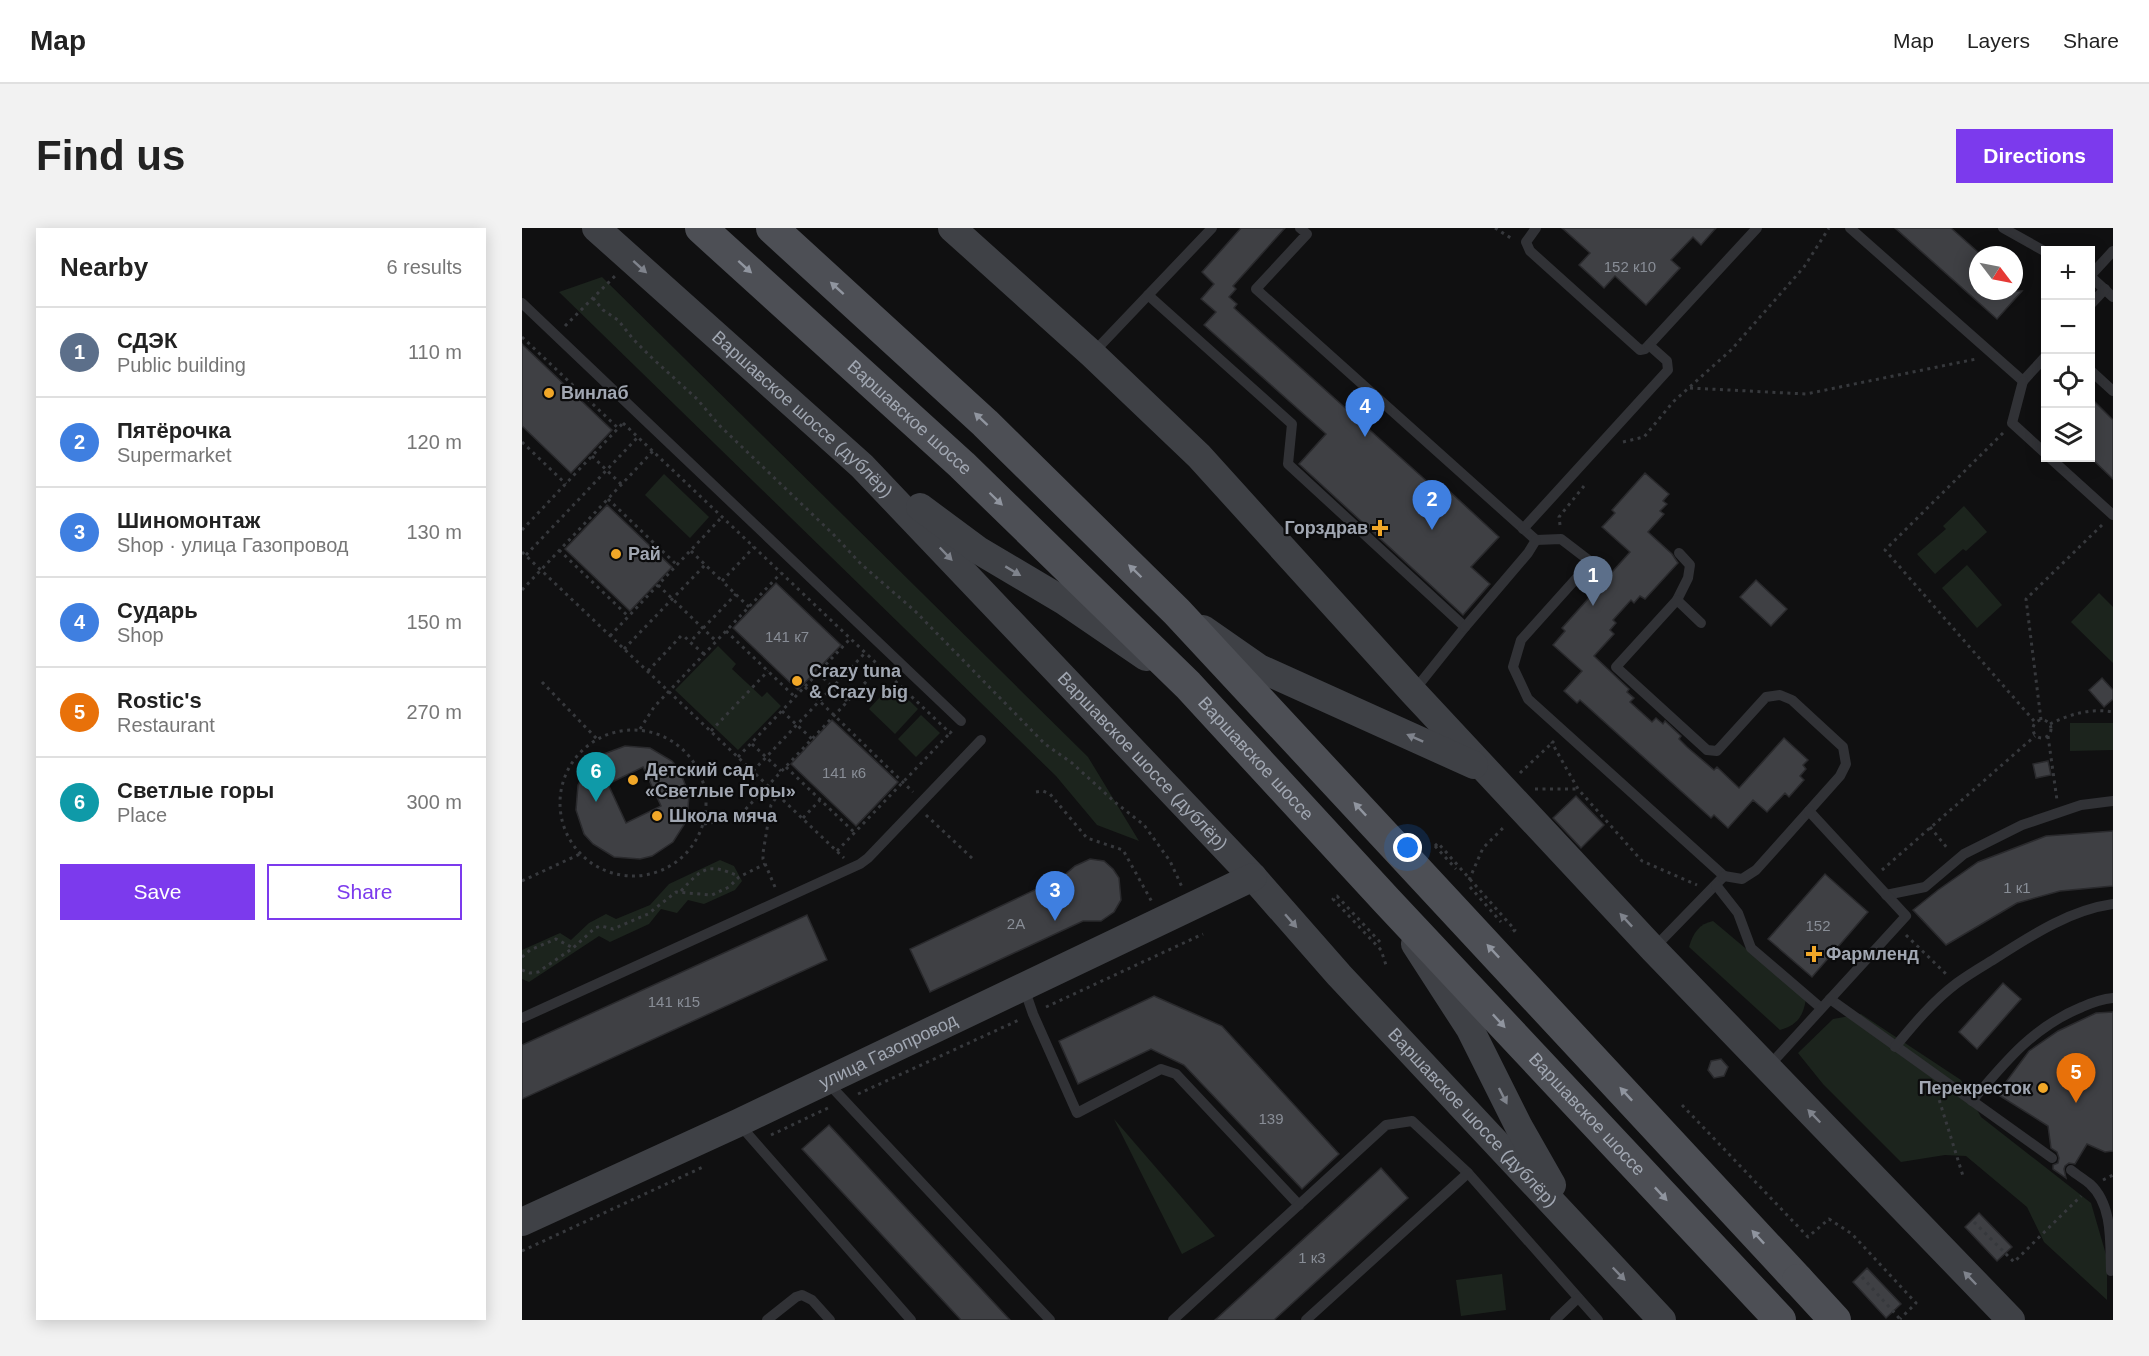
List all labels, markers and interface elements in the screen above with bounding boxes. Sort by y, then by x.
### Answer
text: Map [30,25,86,56]
text: Map [1893,29,1934,52]
text: Layers [1967,29,2030,52]
text: Share [2063,29,2119,52]
button: Directions [1956,129,2113,183]
text: Find us [36,132,185,179]
north arrow [1969,246,2023,300]
map controls [2041,246,2095,462]
button: + [2041,246,2095,300]
text: Nearby [60,252,148,282]
text: 6 results [386,256,462,278]
house number: 152 к10 [1604,258,1656,275]
one-way arrow [632,260,647,273]
one-way arrow [737,260,752,274]
one-way arrow [830,282,845,295]
button: − [2041,300,2095,354]
street label: Варшавское шоссе (дублёр) [708,327,897,502]
text: СДЭК [117,328,177,353]
text: 1 [74,341,85,363]
text: 110 m [408,341,462,363]
text: Public building [117,354,246,376]
button: locate [2041,354,2095,408]
street label: Варшавское шоссе [844,356,976,479]
place label: Винлаб [561,383,629,403]
marker: Винлаб [542,386,556,400]
pin: 4 [1346,388,1384,437]
button: layers [2041,408,2095,462]
one-way arrow [974,413,988,427]
text: Пятёрочка [117,418,231,443]
text: 2 [74,431,85,453]
text: 120 m [406,431,462,453]
text: Supermarket [117,444,232,466]
pin: 2 [1412,480,1452,530]
one-way arrow [989,491,1003,505]
text: Шиномонтаж [117,508,260,533]
place label: Горздрав [1284,518,1368,538]
text: 3 [74,521,85,543]
text: 130 m [406,521,462,543]
marker: Горздрав [1373,521,1387,535]
text: Shop · улица Газопровод [117,534,349,556]
place label: Рай [628,544,661,564]
one-way arrow [938,546,952,560]
marker: Рай [609,547,623,561]
pin: 1 [1574,556,1612,606]
one-way arrow [1129,564,1143,578]
one-way arrow [1005,565,1021,576]
text: Сударь [117,598,198,623]
text: 4 [74,611,85,633]
text: 150 m [406,611,462,633]
text: Shop [117,624,164,646]
house number: 141 к7 [765,628,809,645]
place label: Crazy tuna & Crazy big [809,661,908,702]
street label: Варшавское шоссе (дублёр) [1054,668,1232,854]
marker: Crazy tuna & Crazy big [790,674,804,688]
text: Rostic's [117,688,202,713]
street label: Варшавское шоссе [1194,693,1318,824]
text: 5 [74,701,85,723]
text: 270 m [406,701,462,723]
text: Restaurant [117,714,215,736]
one-way arrow [1406,734,1423,743]
pin: 6 [576,752,616,802]
place label: Детский сад «Светлые Горы» [645,760,796,801]
house number: 141 к6 [822,764,866,781]
marker: Детский сад «Светлые Горы» [626,773,640,787]
text: Светлые горы [117,778,274,803]
text: 6 [74,791,85,813]
text: 300 m [406,791,462,813]
one-way arrow [1353,801,1367,816]
text: Place [117,804,167,826]
place label: Школа мяча [669,806,778,826]
marker: Школа мяча [650,809,664,823]
your location [1393,833,1422,862]
button: Save [60,864,255,920]
button: Share [267,864,462,920]
pin: 3 [1036,872,1074,921]
house number: 1 к1 [2003,879,2031,896]
one-way arrow [1285,913,1298,929]
one-way arrow [1619,913,1633,928]
house number: 2А [1007,915,1025,932]
house number: 152 [1805,917,1831,934]
one-way arrow [1486,944,1500,959]
place label: Фармленд [1826,944,1920,964]
marker: Фармленд [1807,947,1821,961]
house number: 141 к15 [648,993,700,1010]
street label: улица Газопровод [816,1010,961,1093]
one-way arrow [1492,1013,1506,1028]
street label: Варшавское шоссе (дублёр) [1384,1024,1561,1211]
street label: Варшавское шоссе [1525,1049,1649,1180]
pin: 5 [2056,1054,2096,1103]
place label: Перекресток [1919,1078,2032,1098]
marker: Перекресток [2036,1081,2050,1095]
one-way arrow [1499,1087,1508,1104]
one-way arrow [1619,1088,1633,1102]
one-way arrow [1808,1109,1821,1124]
house number: 139 [1258,1110,1284,1127]
one-way arrow [1654,1186,1668,1201]
one-way arrow [1752,1230,1765,1245]
house number: 1 к3 [1298,1249,1326,1266]
one-way arrow [1611,1267,1625,1281]
one-way arrow [1964,1271,1977,1286]

